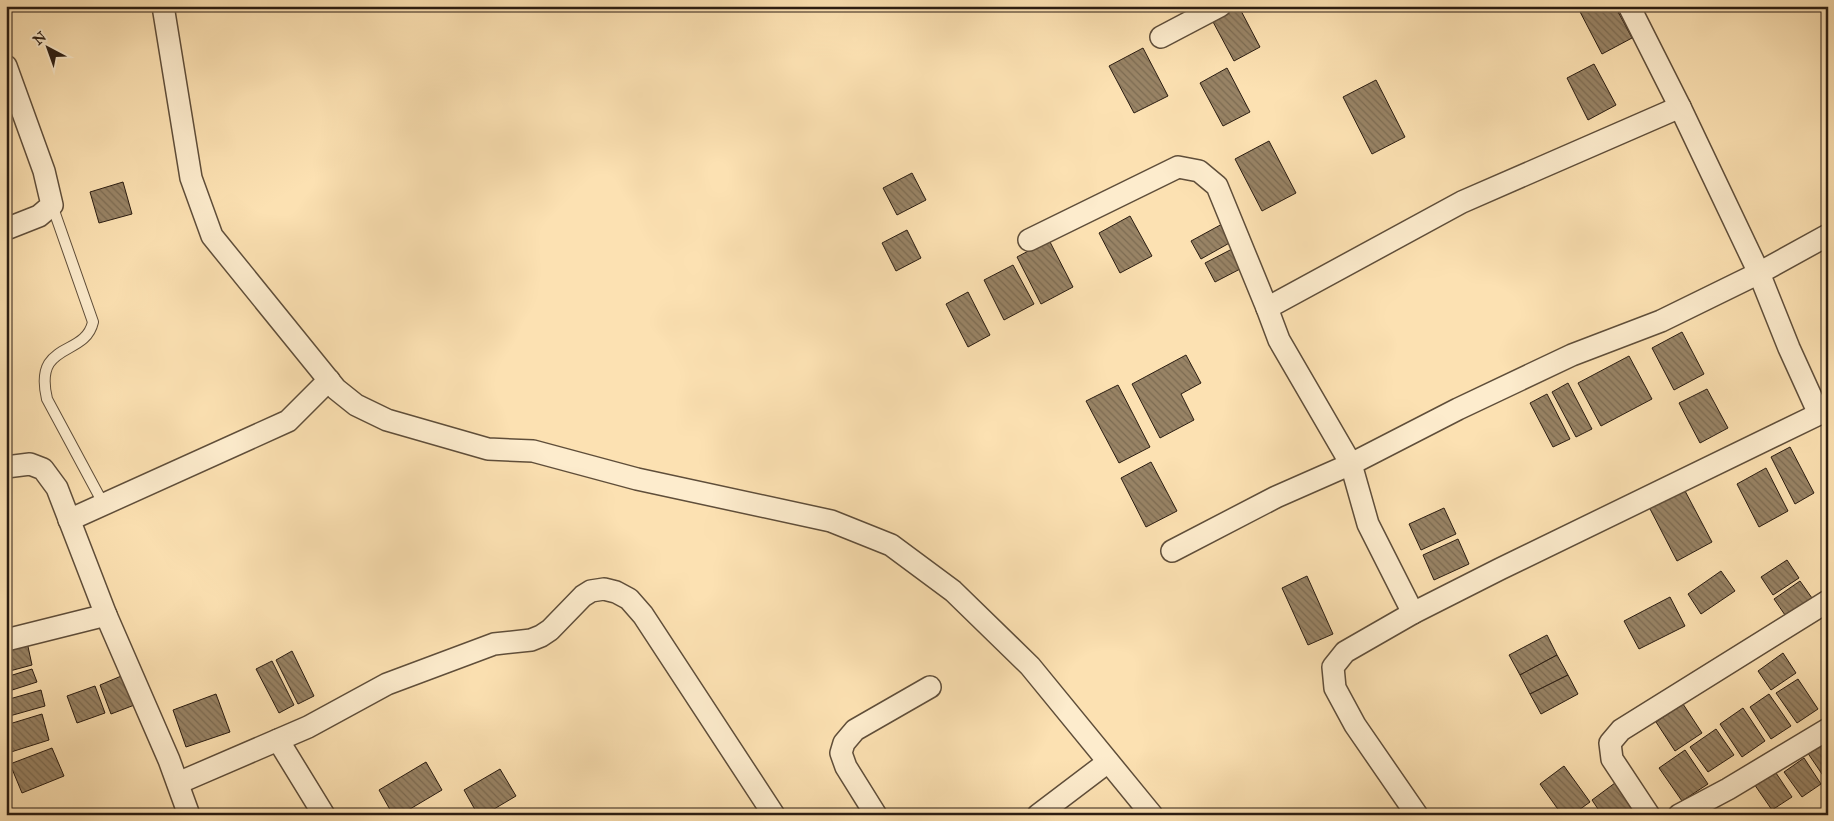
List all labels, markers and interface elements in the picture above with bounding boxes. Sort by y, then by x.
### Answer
north arrow [22,22,72,72]
text: N [30,28,50,49]

